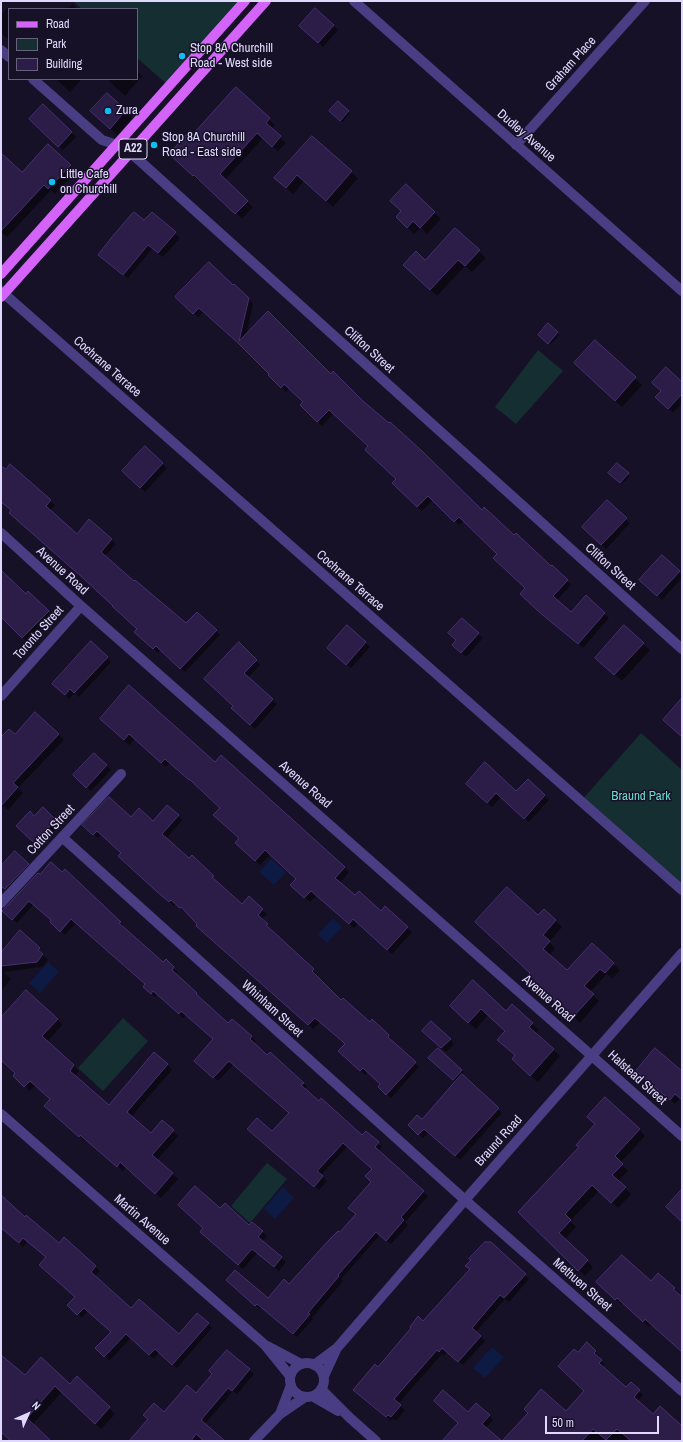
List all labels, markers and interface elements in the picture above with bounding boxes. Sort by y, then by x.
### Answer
legend [8,8,138,80]
text: Road [46,16,70,32]
street label: Graham Place [542,33,600,95]
text: Park [46,36,66,52]
place label: Stop 8A Churchill Road - West side [190,41,273,72]
marker: Stop 8A Churchill Road - West side [177,51,187,61]
text: Building [46,56,82,72]
place label: Zura [116,103,138,119]
marker: Zura [103,106,113,116]
street label: Dudley Avenue [494,106,558,166]
place label: Stop 8A Churchill Road - East side [162,130,245,161]
road number: A22 [119,139,147,159]
marker: Stop 8A Churchill Road - East side [149,140,159,150]
place label: Little Cafe on Churchill [60,167,117,198]
marker: Little Cafe on Churchill [47,177,57,187]
street label: Clifton Street [341,323,397,377]
street label: Cochrane Terrace [70,333,144,401]
street label: Clifton Street [582,540,638,594]
street label: Avenue Road [33,544,91,598]
street label: Cochrane Terrace [313,547,387,615]
street label: Toronto Street [11,603,67,663]
street label: Avenue Road [276,758,334,812]
park label: Braund Park [611,789,671,805]
street label: Cotton Street [24,802,78,858]
street label: Avenue Road [519,972,577,1026]
street label: Whinham Street [238,977,306,1041]
street label: Halstead Street [604,1048,670,1108]
street label: Braund Road [472,1112,526,1170]
street label: Martin Avenue [111,1191,173,1249]
street label: Methuen Street [549,1255,615,1315]
north arrow [8,1394,48,1434]
text: N [29,1398,44,1413]
scale bar [547,1408,661,1434]
text: 50 m [552,1415,574,1431]

